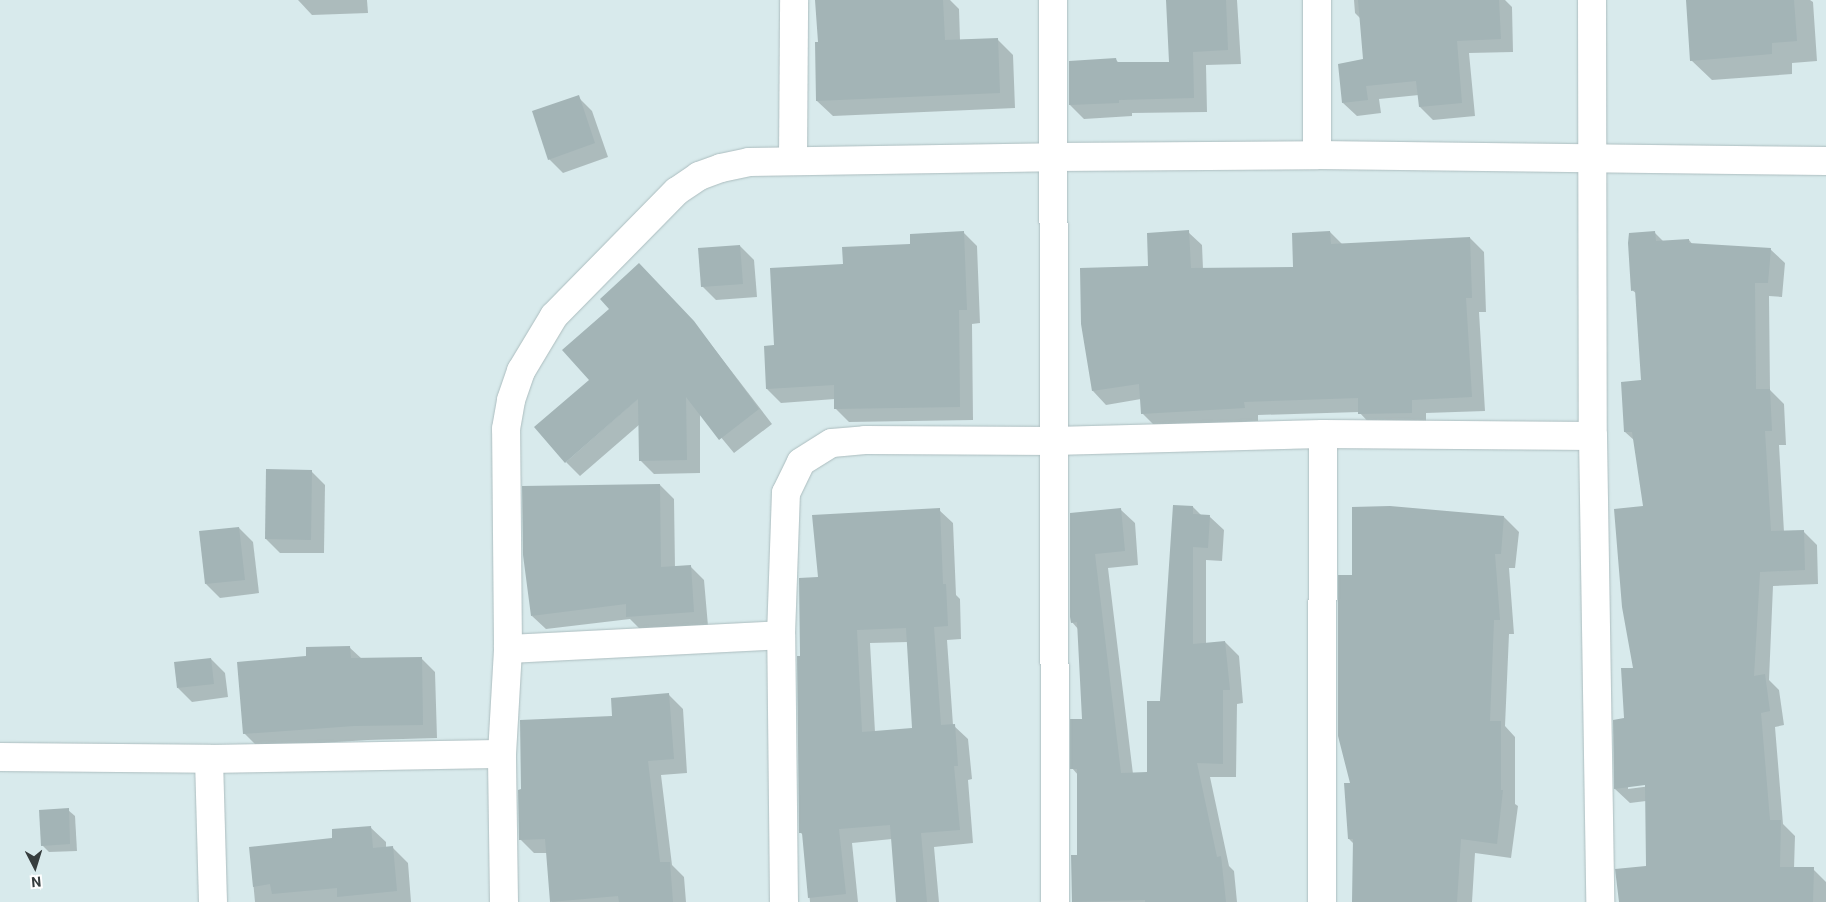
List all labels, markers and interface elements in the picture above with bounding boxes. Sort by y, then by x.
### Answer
north arrow [10,842,60,892]
text: N [31,874,42,890]

